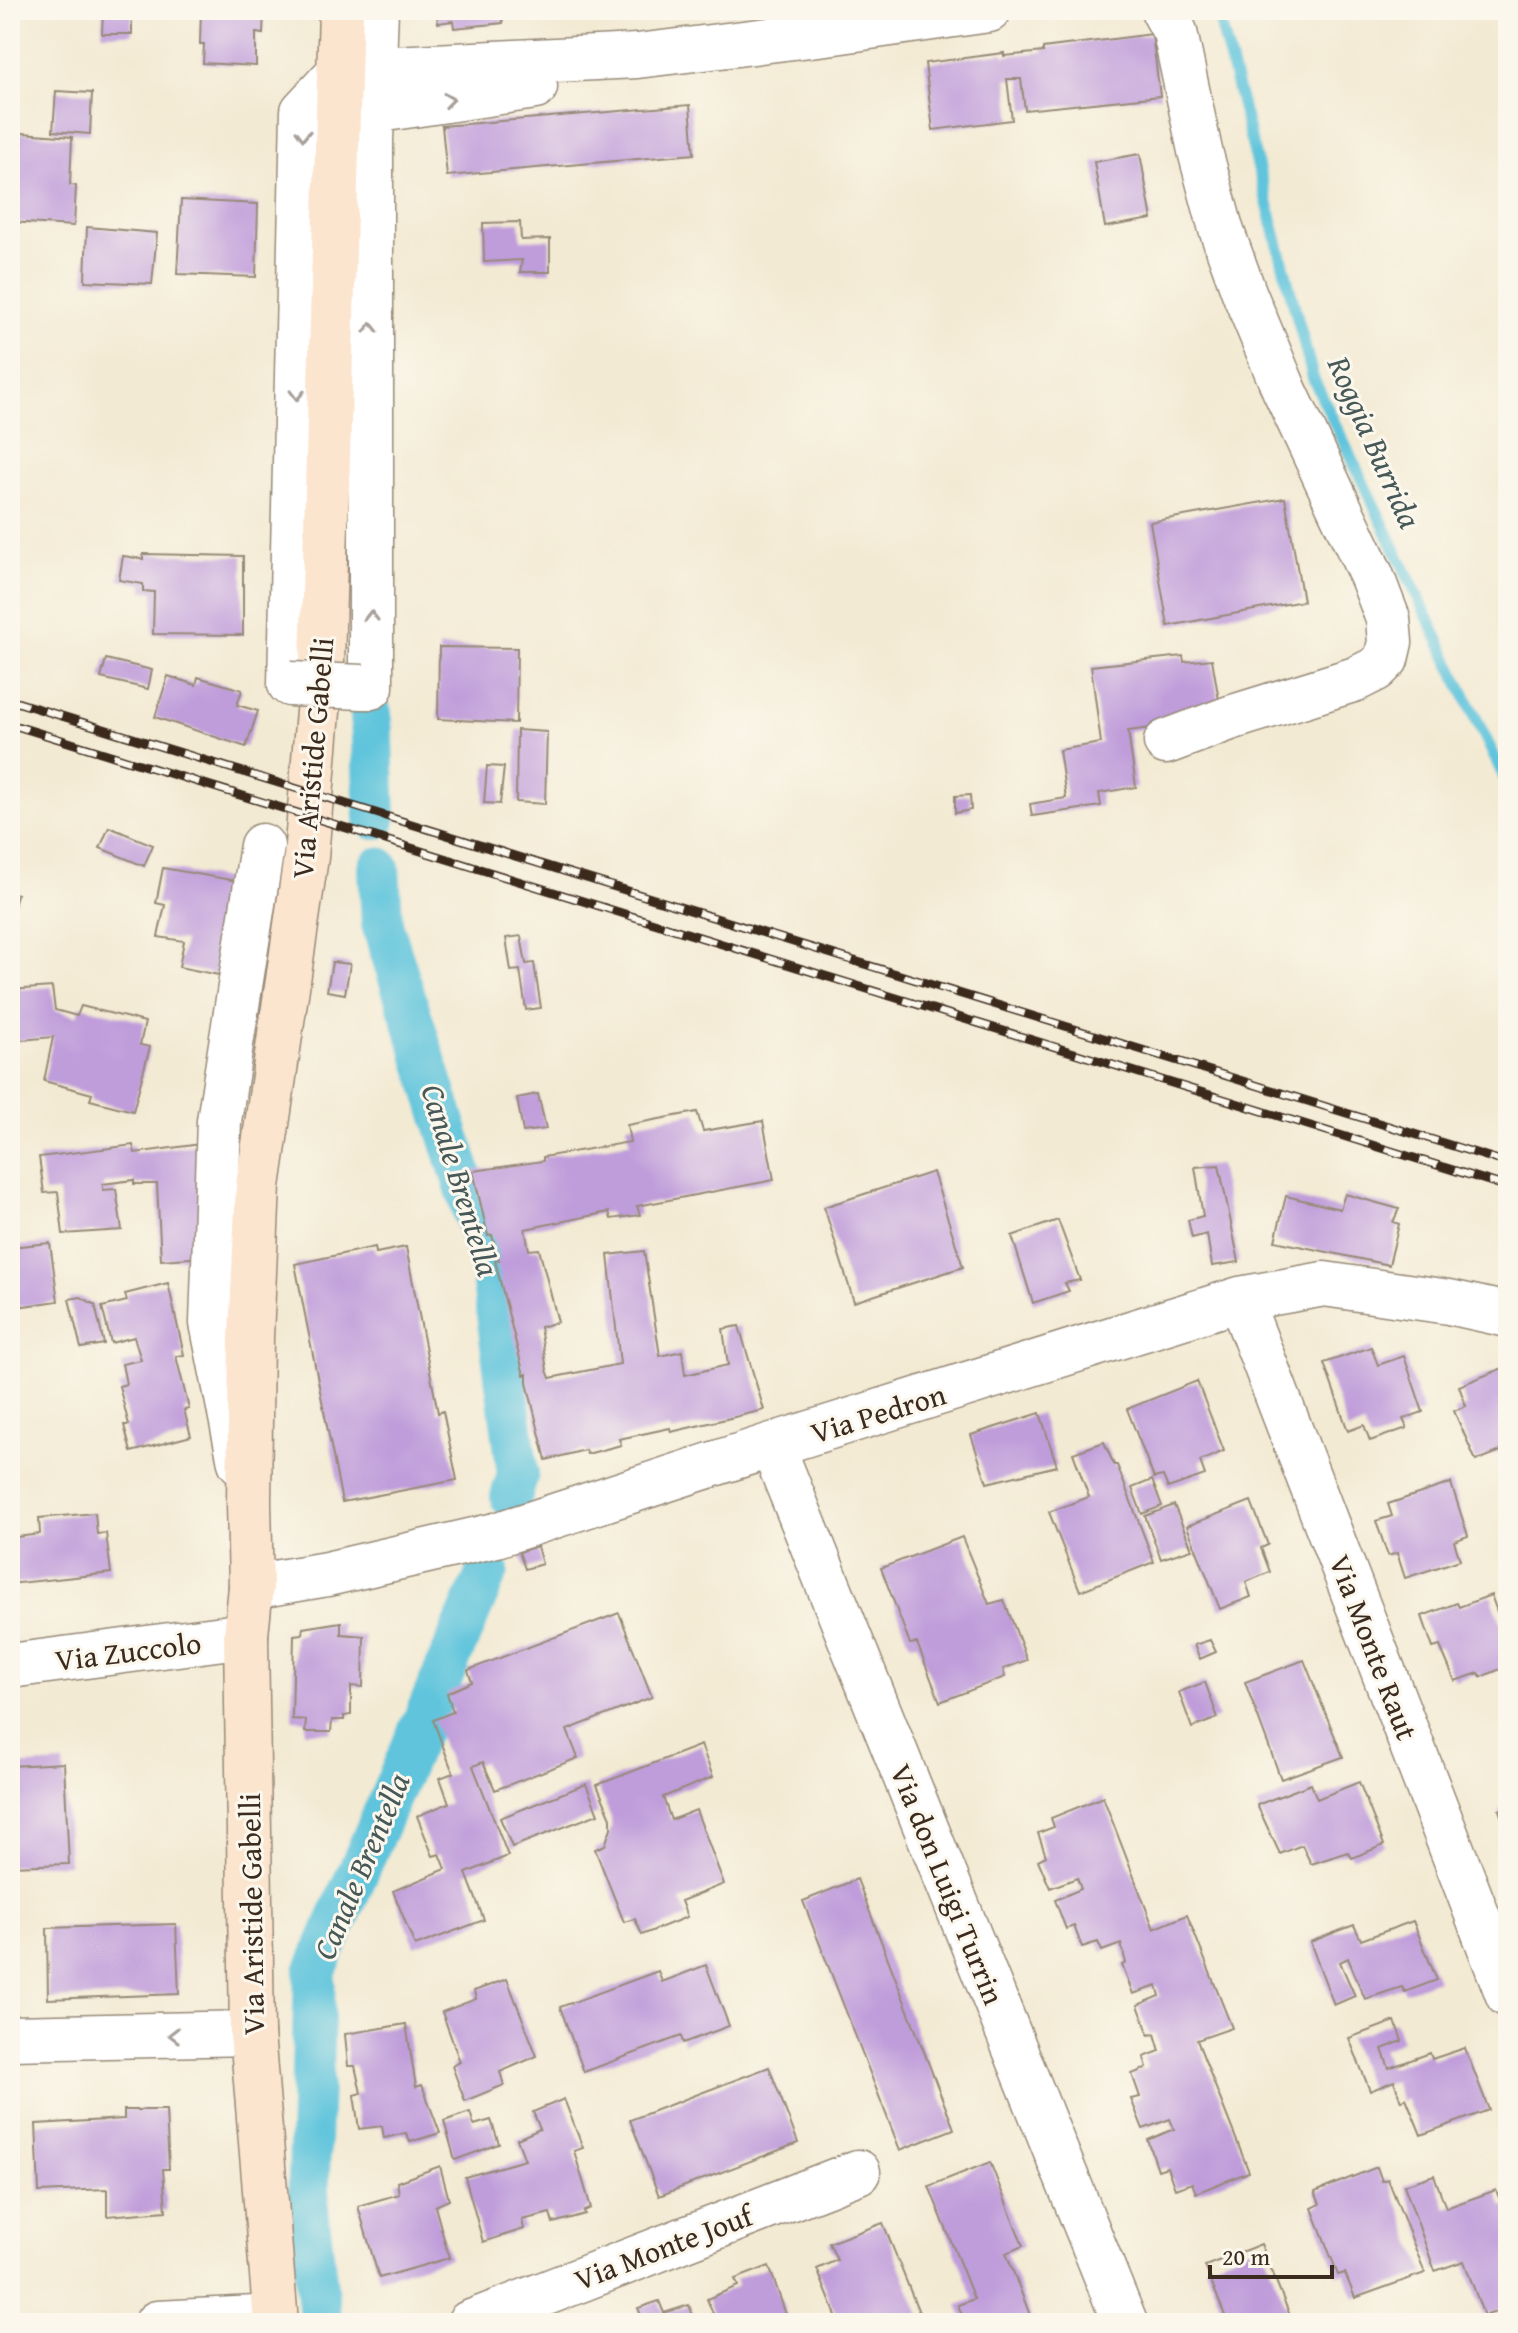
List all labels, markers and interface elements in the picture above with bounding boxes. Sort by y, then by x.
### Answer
one-way arrow [442,92,456,109]
one-way arrow [294,129,312,142]
one-way arrow [362,321,380,334]
water label: Roggia Burrida [1316,347,1434,536]
one-way arrow [288,389,306,402]
one-way arrow [362,609,380,622]
street label: Via Aristide Gabelli [280,635,344,881]
water label: Canale Brentella [410,1078,513,1282]
street label: Via Pedron [805,1372,951,1454]
street label: Via Monte Raut [1318,1548,1430,1746]
street label: Via Zuccolo [53,1620,203,1682]
street label: Via don Luigi Turrin [880,1757,1016,2011]
water label: Canale Brentella [301,1765,422,1967]
street label: Via Aristide Gabelli [227,1793,275,2035]
one-way arrow [167,2026,180,2043]
street label: Via Monte Jouf [568,2192,762,2301]
scale bar [1210,2229,1332,2279]
text: 20 m [1222,2239,1270,2274]

